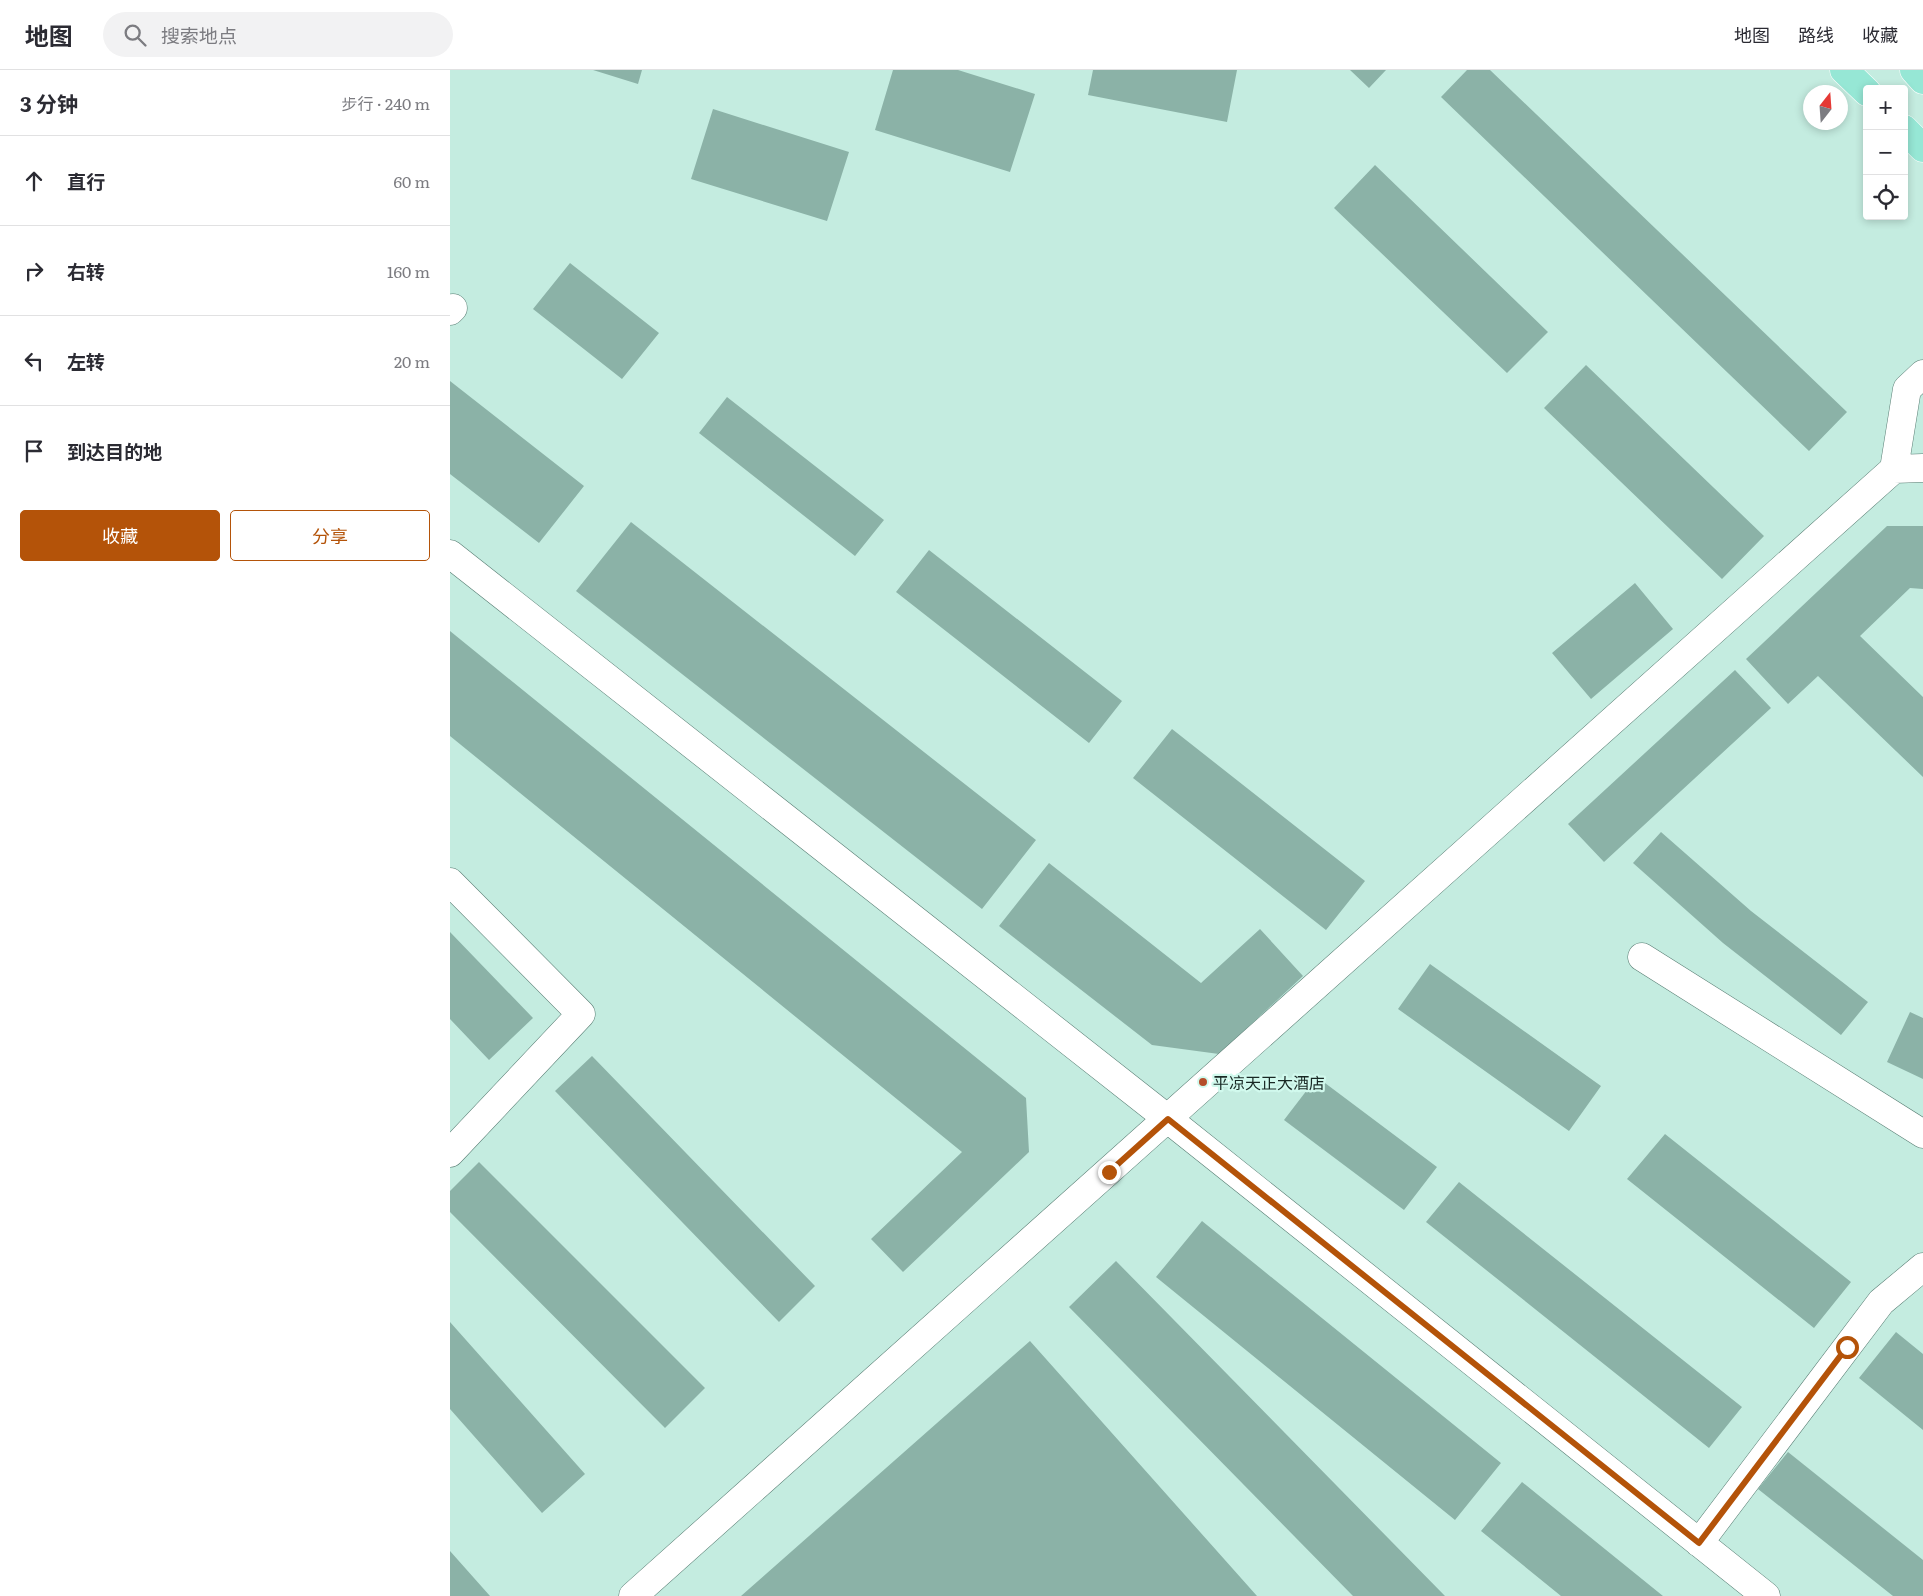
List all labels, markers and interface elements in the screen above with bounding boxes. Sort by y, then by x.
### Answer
search box [103,12,453,57]
text: 地图 [25,17,73,52]
icon: search [121,21,149,49]
text: 搜索地点 [161,21,237,49]
text: 地图 [1734,21,1770,48]
text: 路线 [1798,21,1834,48]
text: 收藏 [1862,21,1898,48]
north arrow [1803,85,1848,130]
map controls [1863,85,1908,220]
button: + [1863,85,1908,130]
text: 3 分钟 [20,87,78,118]
text: 步行 · 240 m [341,91,430,115]
button: − [1863,130,1908,175]
icon: ahead [20,167,48,195]
text: 直行 [67,167,105,195]
text: 60 m [393,169,430,193]
button: locate [1863,175,1908,220]
icon: right [20,257,48,285]
text: 右转 [67,257,105,285]
text: 160 m [387,259,430,283]
icon: left [20,347,48,375]
text: 左转 [67,347,105,375]
text: 20 m [394,349,430,373]
icon: arrive [20,437,48,465]
text: 到达目的地 [67,437,162,465]
button: 收藏 [20,510,220,561]
button: 分享 [230,510,430,561]
place label: 平凉天正大酒店 [1213,1070,1325,1094]
marker: 平凉天正大酒店 [1197,1076,1209,1088]
route end [1098,1161,1121,1184]
route start [1836,1336,1859,1359]

